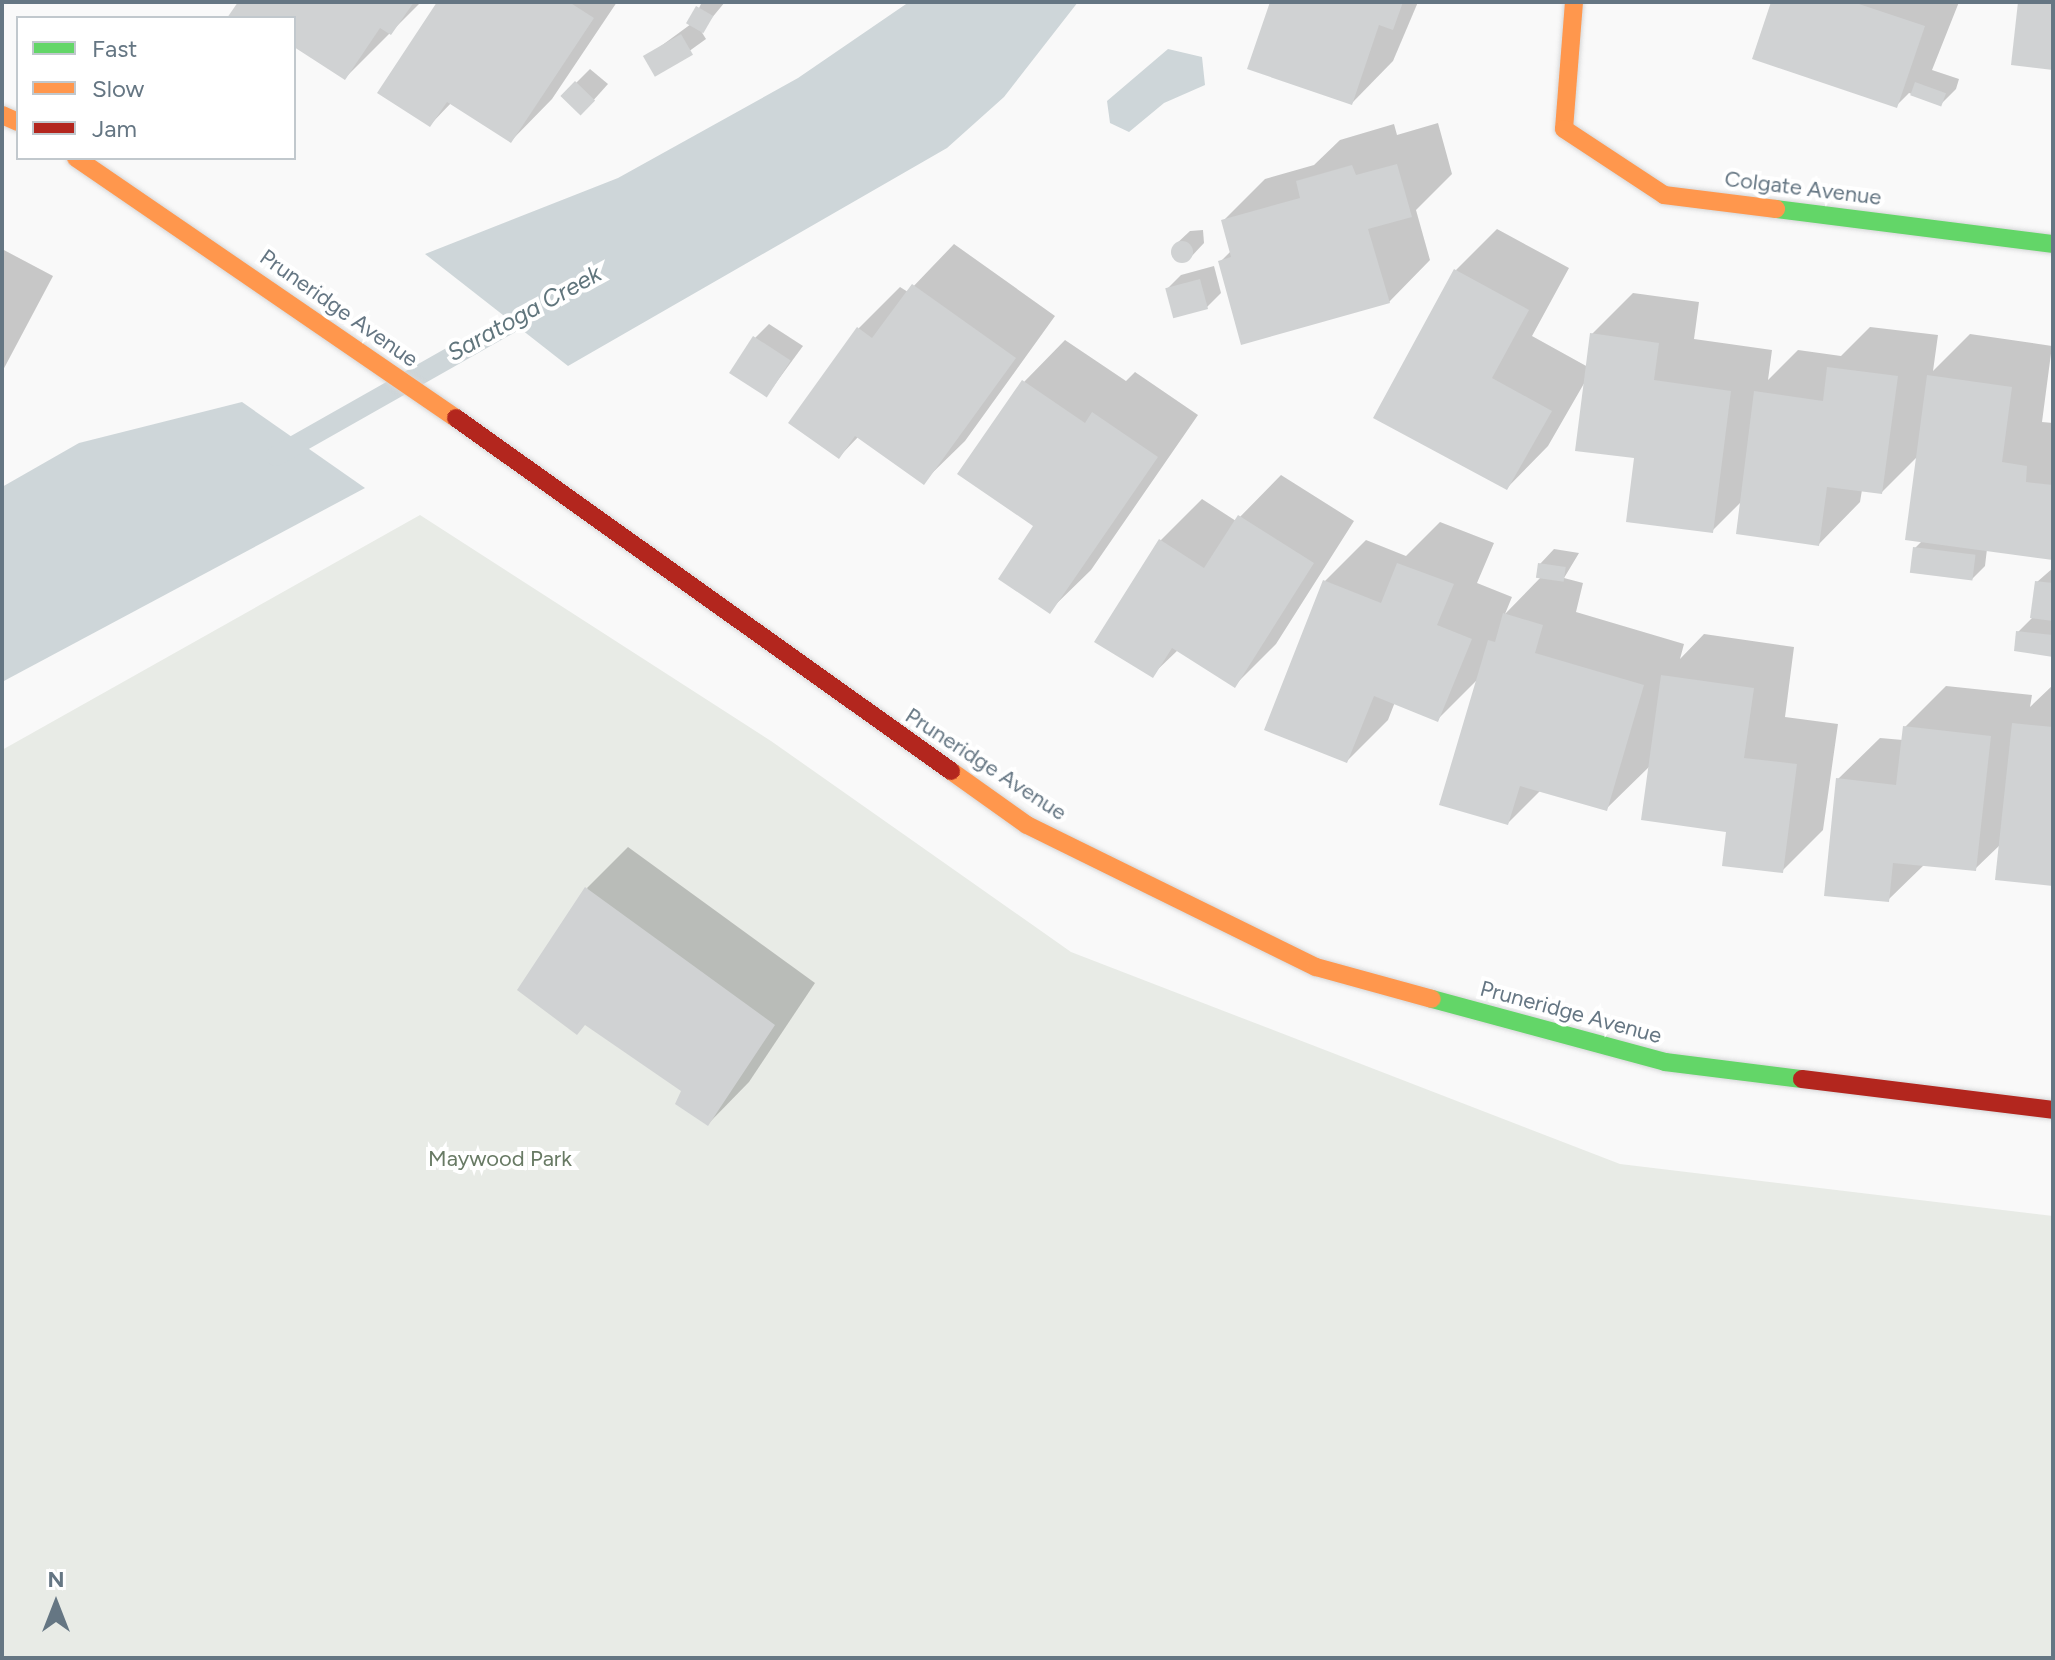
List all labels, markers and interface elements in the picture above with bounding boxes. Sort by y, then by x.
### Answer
legend [16,16,296,160]
text: Fast [92,34,137,63]
text: Slow [92,74,144,103]
text: Jam [92,114,137,143]
street label: Colgate Avenue [1723,165,1883,211]
street label: Pruneridge Avenue [255,244,423,372]
water label: Saratoga Creek [442,259,606,367]
street label: Pruneridge Avenue [900,702,1072,826]
street label: Pruneridge Avenue [1477,975,1665,1049]
park label: Maywood Park [428,1146,572,1172]
north arrow [16,1564,96,1644]
text: N [47,1566,65,1593]

